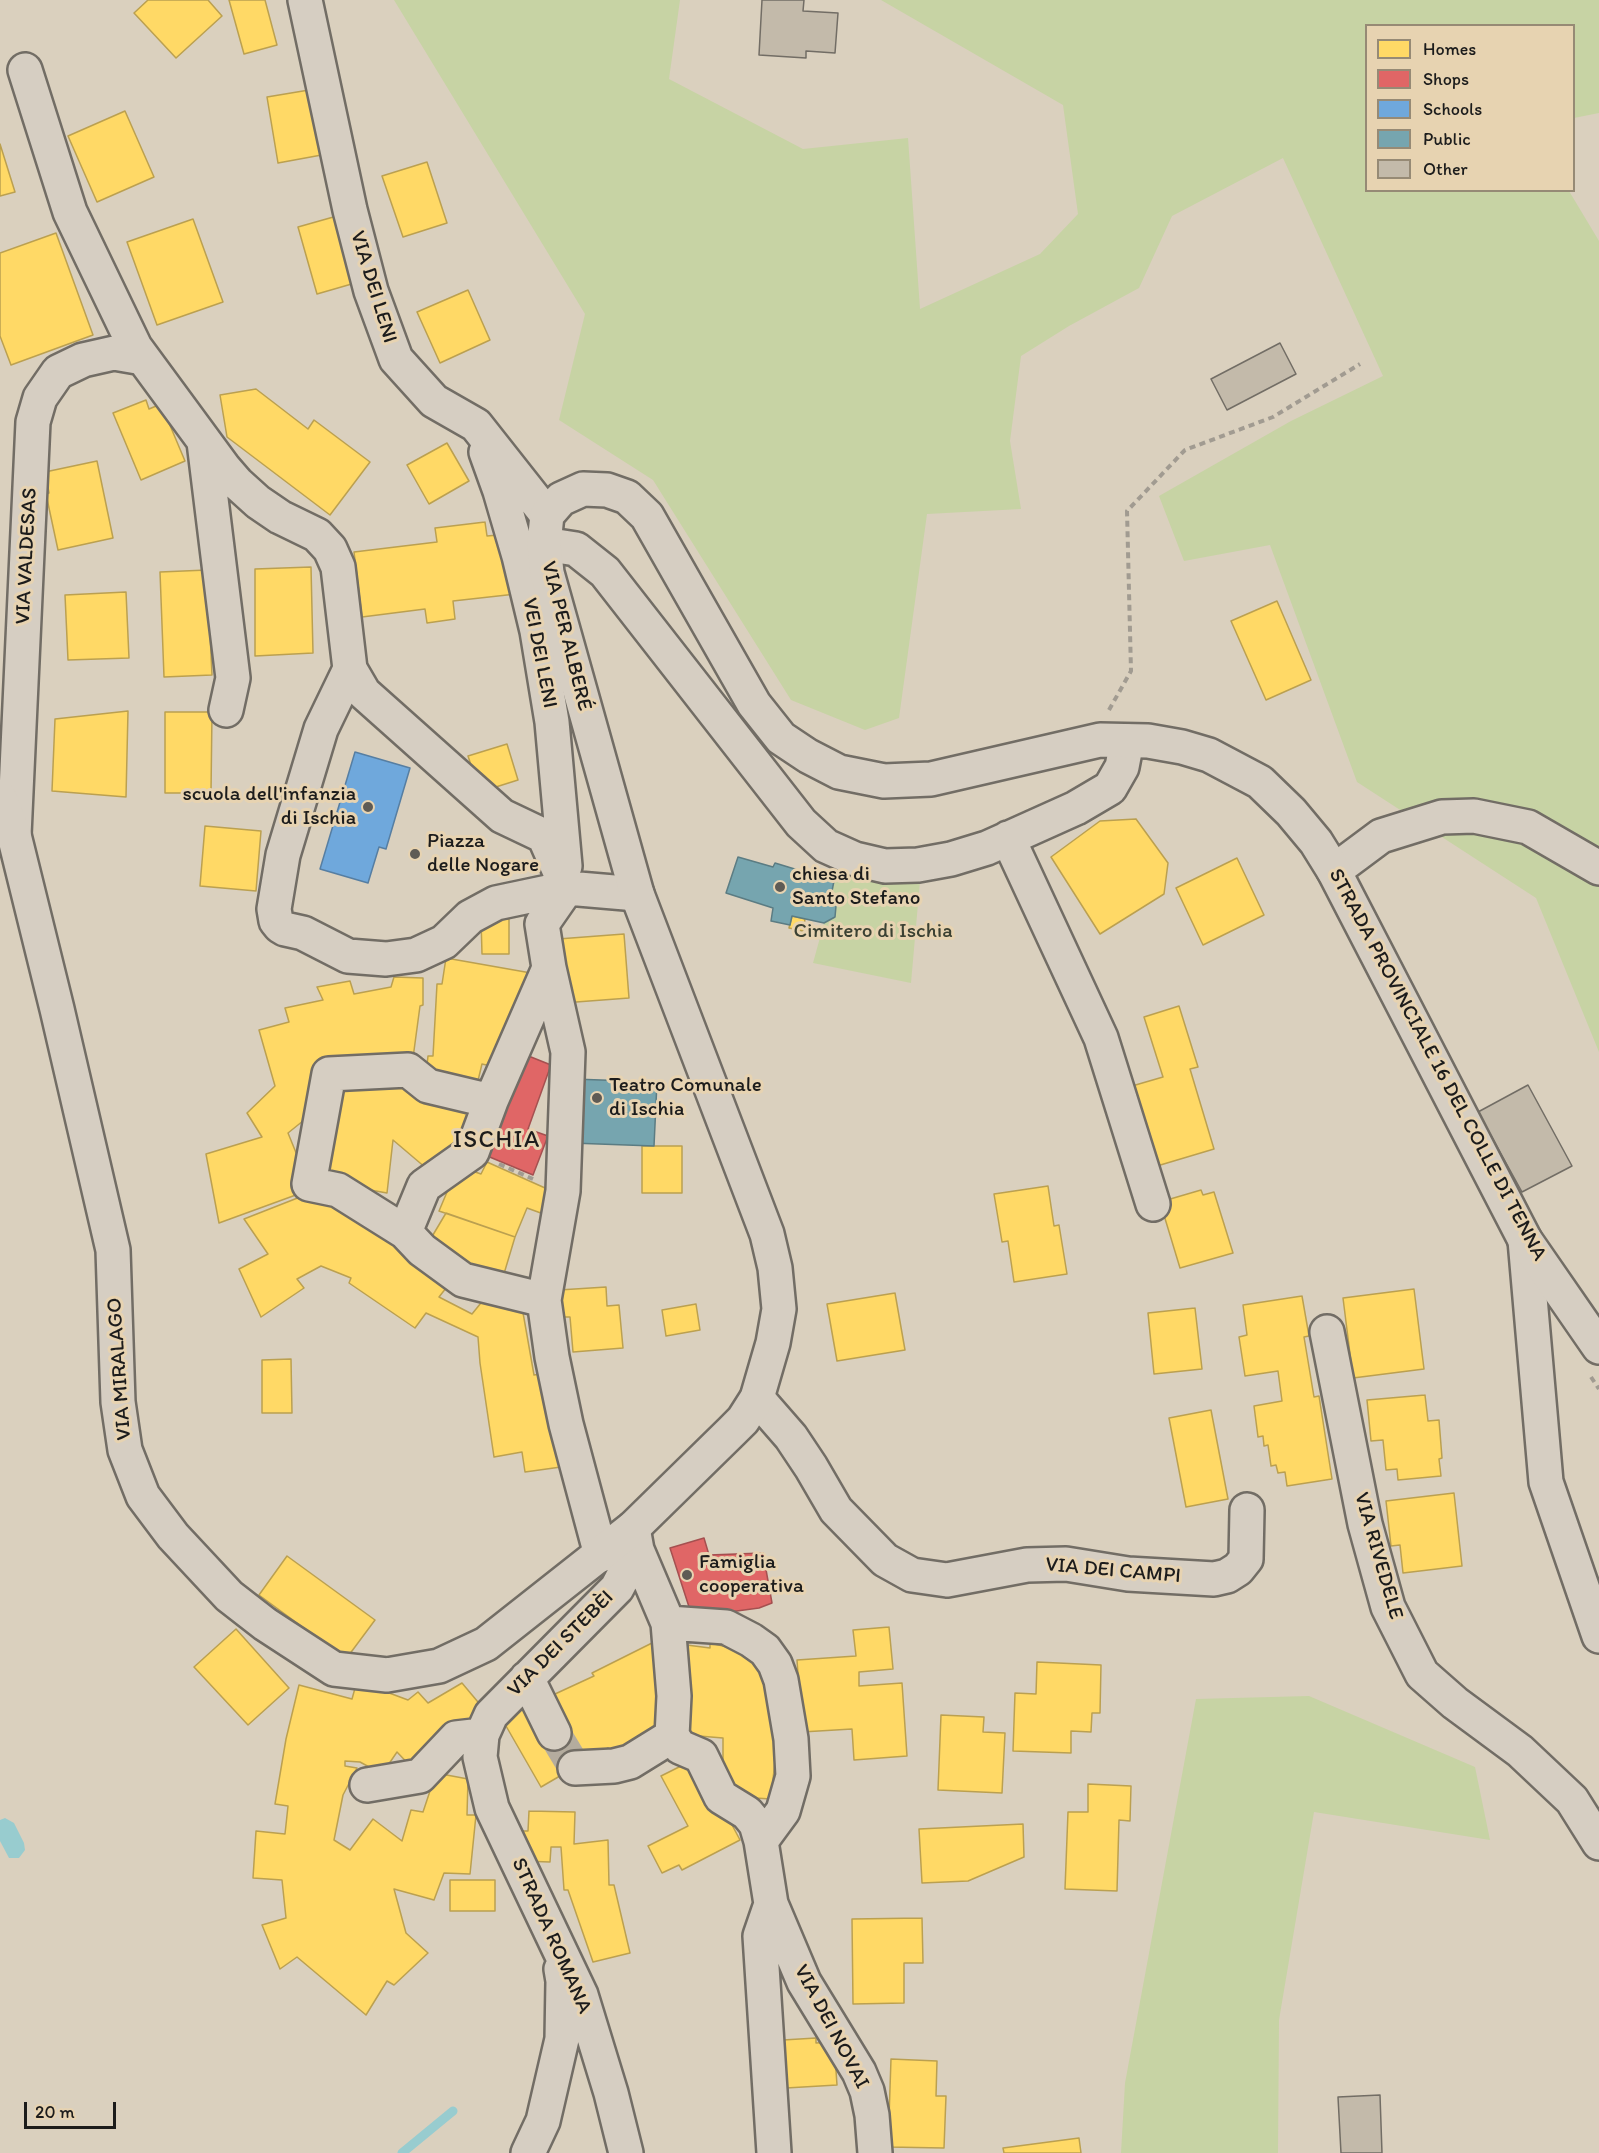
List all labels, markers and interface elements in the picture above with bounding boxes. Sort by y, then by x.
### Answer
legend [1365,24,1575,192]
text: Homes [1423,38,1476,60]
text: Shops [1423,68,1469,90]
text: Schools [1423,98,1482,120]
text: Public [1423,128,1471,150]
text: Other [1423,158,1468,180]
street label: VIA DEI LENI [344,228,402,346]
street label: VIA VALDESAS [11,487,43,625]
street label: VIA PER ALBERÉ [535,559,597,713]
street label: VEI DEI LENI [516,596,562,710]
place label: scuola dell'infanzia di Ischia [183,782,356,832]
marker: scuola dell'infanzia di Ischia [361,800,375,814]
place label: Piazza delle Nogare [427,829,539,879]
marker: Piazza delle Nogare [408,847,422,861]
place label: chiesa di Santo Stefano [792,862,920,912]
street label: STRADA PROVINCIALE 16 DEL COLLE DI TENNA [1322,865,1552,1265]
marker: chiesa di Santo Stefano [773,880,787,894]
park label: Cimitero di Ischia [793,919,953,945]
place label: Teatro Comunale di Ischia [609,1073,762,1123]
marker: Teatro Comunale di Ischia [590,1091,604,1105]
district label: ISCHIA [454,1127,540,1155]
street label: VIA MIRALAGO [102,1297,138,1441]
street label: VIA RIVEDELE [1348,1490,1408,1622]
place label: Famiglia cooperativa [699,1550,804,1600]
street label: VIA DEI CAMPI [1044,1553,1182,1589]
marker: Famiglia cooperativa [680,1568,694,1582]
street label: VIA DEI STEBÈI [503,1586,619,1702]
street label: STRADA ROMANA [505,1854,597,2018]
street label: VIA DEI NOVAI [788,1961,874,2093]
scale bar [27,2090,118,2128]
text: 20 m [35,2101,75,2123]

